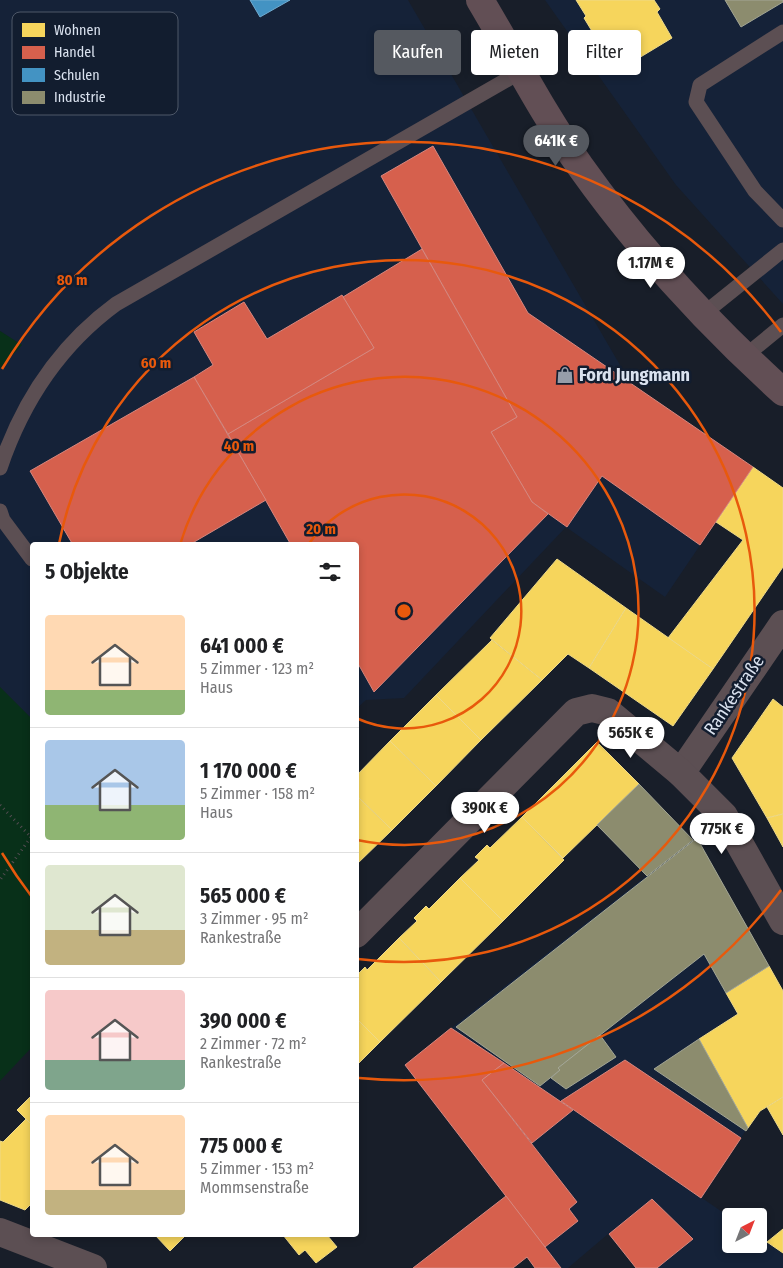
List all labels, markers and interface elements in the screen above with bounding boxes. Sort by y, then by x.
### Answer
legend [12,12,178,115]
text: Wohnen [54,22,101,39]
chip: Kaufen [374,30,461,75]
chip: Mieten [471,30,558,75]
chip: Filter [568,30,641,75]
text: Handel [54,44,95,61]
text: Schulen [54,67,100,84]
text: Industrie [54,89,106,106]
pin: 641K € [515,124,597,167]
text: 641K € [534,131,578,150]
pin: 1.17M € [605,246,697,289]
text: 1.17M € [628,253,674,272]
text: 80 m [57,271,87,289]
text: 60 m [141,354,171,372]
place label: Ford Jungmann [579,364,690,386]
shop icon: Ford Jungmann [555,365,575,385]
text: 40 m [224,437,254,455]
text: 20 m [305,520,336,538]
icon: filters [316,558,344,586]
text: 5 Objekte [45,559,129,585]
centre of rings [395,602,413,620]
text: 641 000 € [200,633,284,659]
icon: home [85,635,145,695]
street label: Rankestraße [699,651,769,739]
text: 5 Zimmer · 123 m² [200,659,314,678]
text: Haus [200,678,233,697]
pin: 565K € [590,716,672,759]
text: 565K € [608,723,654,742]
text: 1 170 000 € [200,758,297,784]
icon: home [85,760,145,820]
text: 5 Zimmer · 158 m² [200,784,315,803]
pin: 390K € [444,792,526,834]
text: 390K € [462,798,508,817]
text: Haus [200,803,233,822]
pin: 775K € [681,812,763,855]
text: 775K € [701,819,743,838]
text: 565 000 € [200,883,286,909]
icon: home [85,885,145,945]
text: 3 Zimmer · 95 m² [200,909,308,928]
text: Rankestraße [200,928,282,947]
text: 390 000 € [200,1008,286,1034]
icon: home [85,1010,145,1070]
text: 2 Zimmer · 72 m² [200,1034,307,1053]
text: Rankestraße [200,1053,282,1072]
text: 775 000 € [200,1133,282,1159]
icon: home [85,1135,145,1195]
text: 5 Zimmer · 153 m² [200,1159,314,1178]
text: Mommsenstraße [200,1178,309,1197]
north arrow [722,1208,768,1252]
map controls [722,1208,767,1253]

